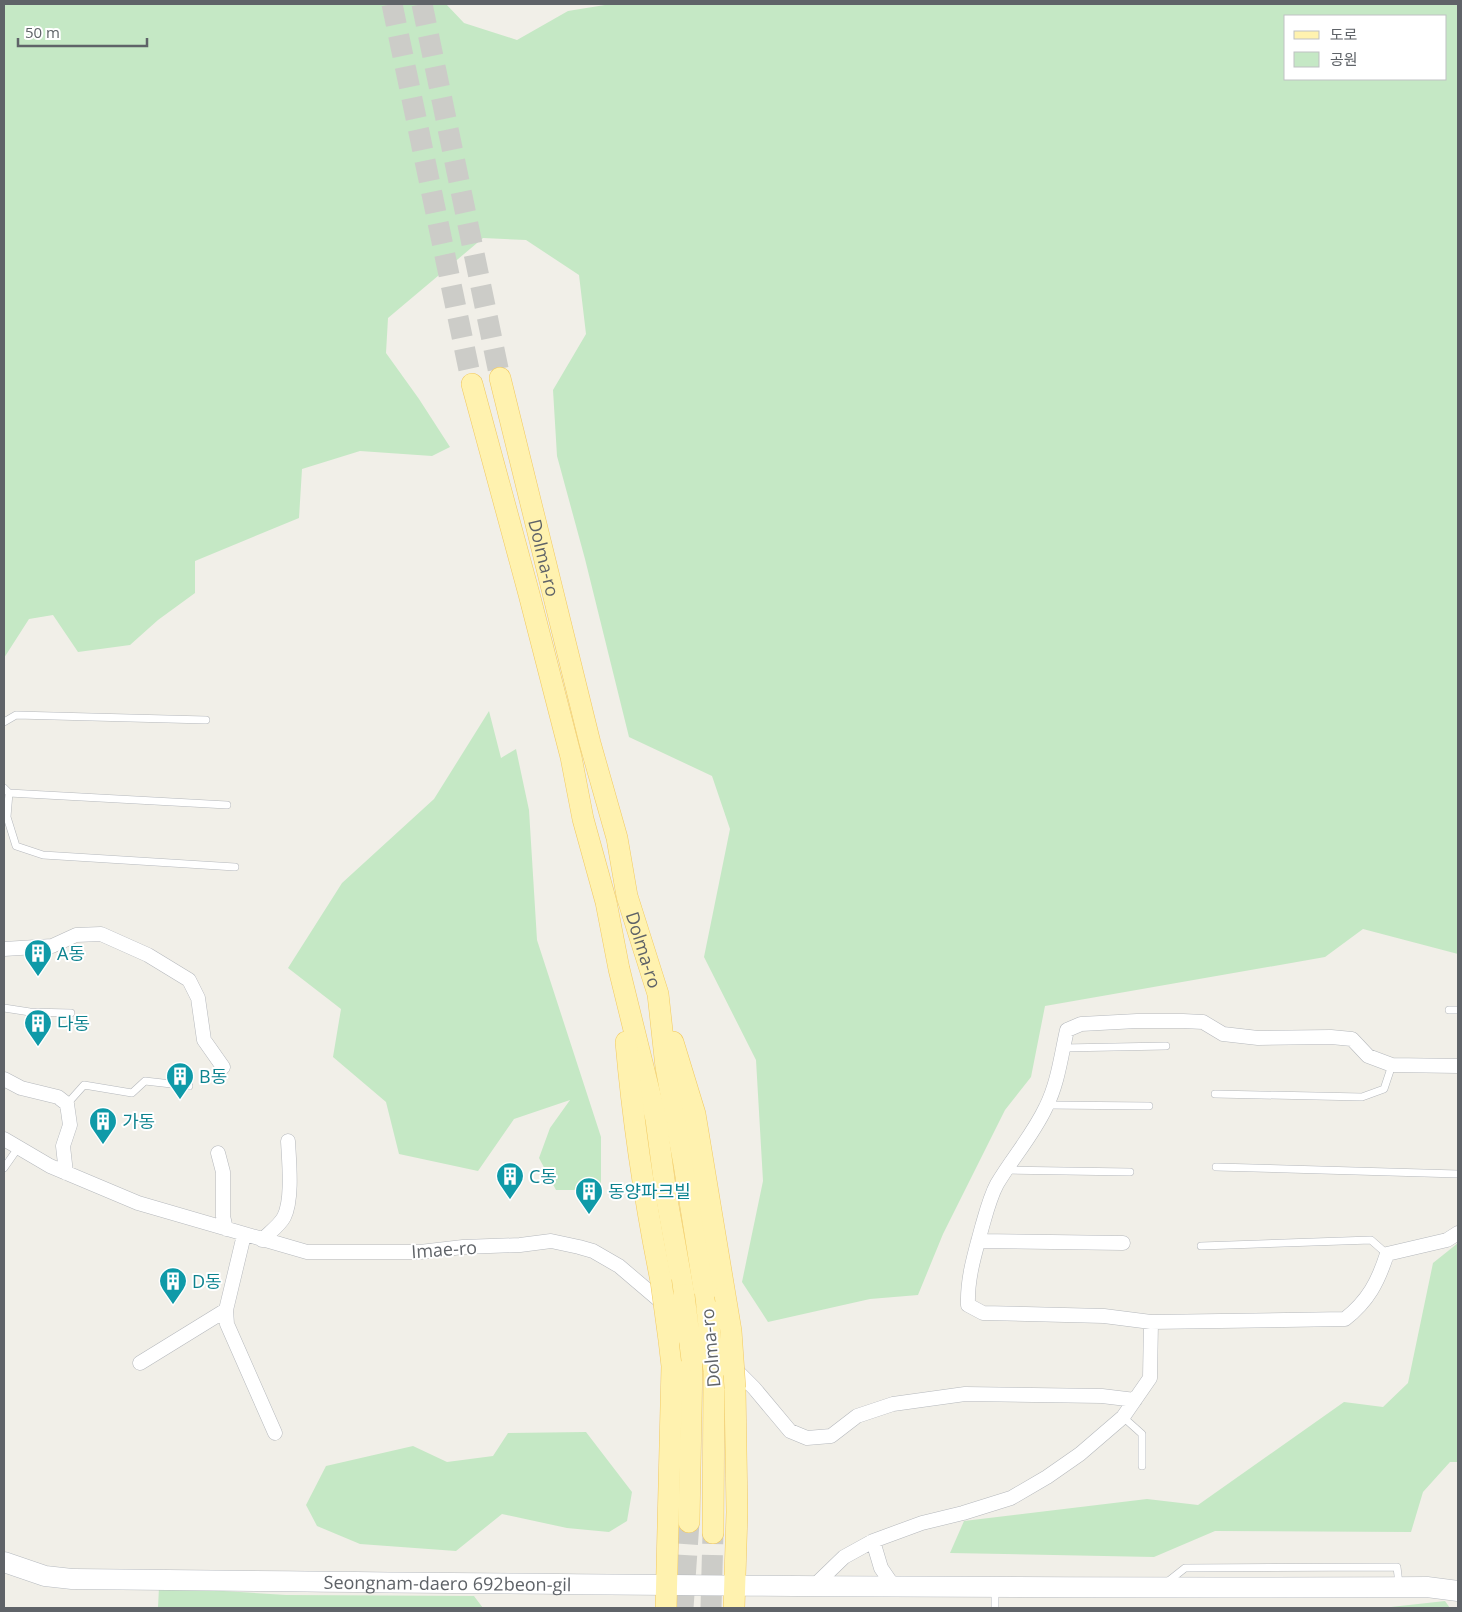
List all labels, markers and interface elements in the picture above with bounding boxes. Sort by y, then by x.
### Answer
scale bar [18,15,146,47]
legend [1284,15,1447,80]
text: 50 m [25,22,60,42]
text: 도로 [1330,24,1358,44]
text: 공원 [1330,49,1358,69]
street label: Dolma-ro [523,516,565,599]
street label: Dolma-ro [621,908,667,991]
building icon: A동 [23,938,53,977]
place label: A동 [57,941,85,965]
building icon: 다동 [23,1008,53,1047]
place label: 다동 [57,1011,90,1035]
building icon: B동 [165,1061,195,1100]
place label: B동 [199,1064,227,1088]
building icon: 가동 [88,1106,118,1145]
place label: 가동 [122,1109,155,1133]
building icon: C동 [495,1161,525,1200]
place label: C동 [529,1164,557,1188]
building icon: 동양파크빌 [574,1176,604,1215]
place label: 동양파크빌 [608,1179,691,1203]
street label: Imae-ro [410,1235,478,1263]
building icon: D동 [158,1266,188,1305]
place label: D동 [192,1269,222,1293]
street label: Dolma-ro [695,1308,725,1388]
street label: Seongnam-daero 692beon-gil [324,1570,571,1596]

